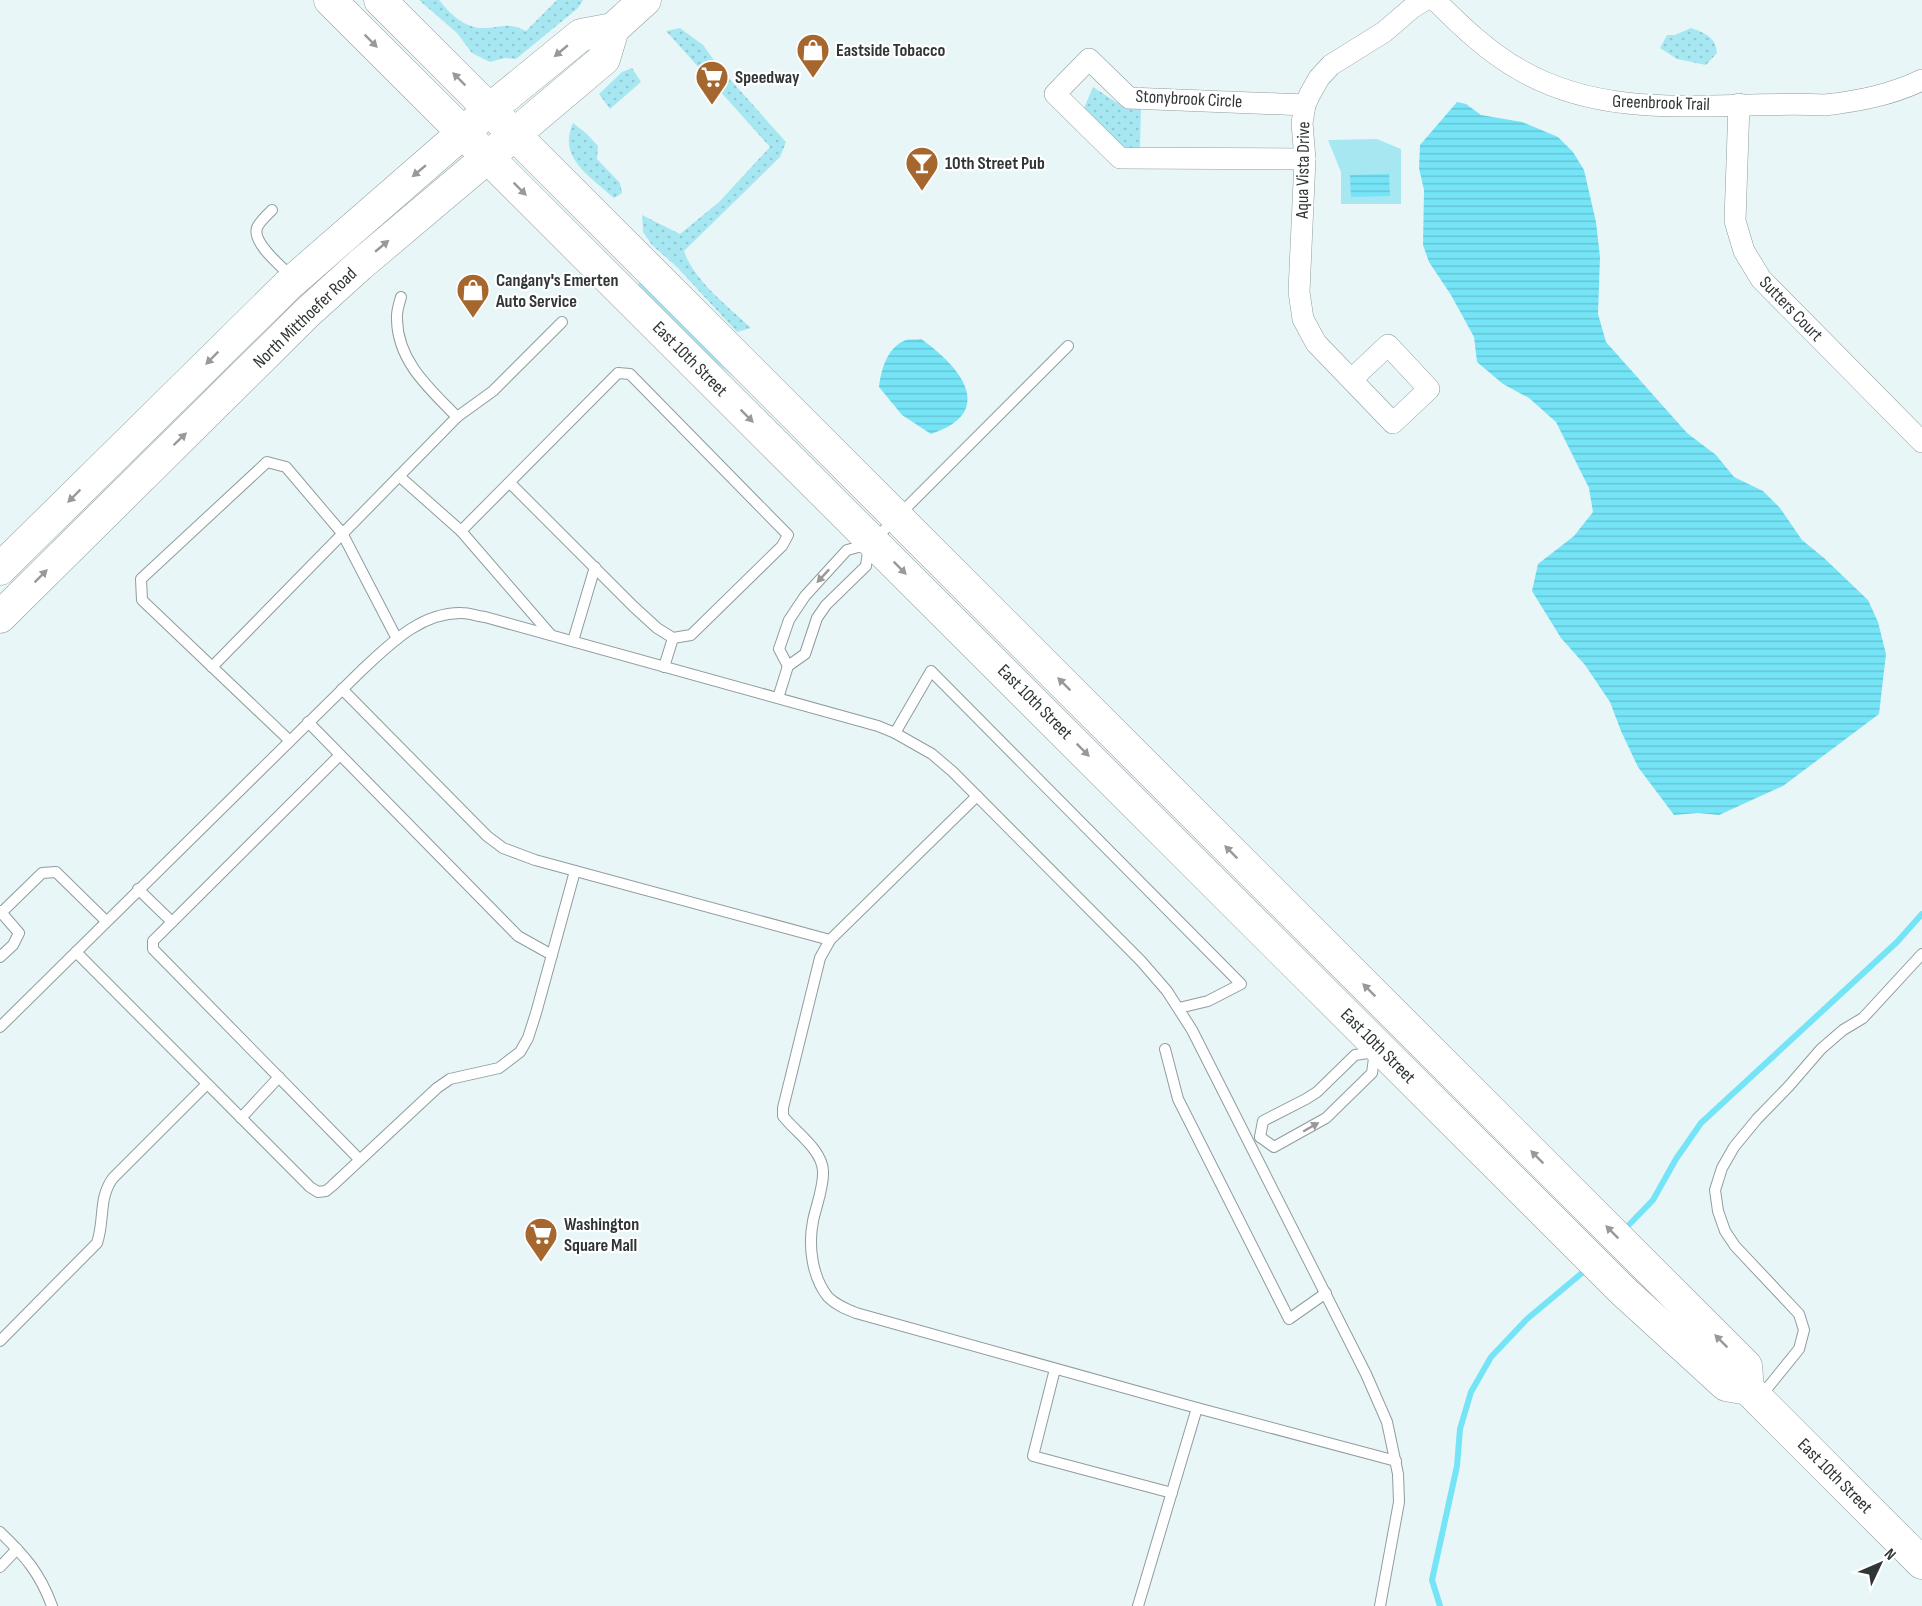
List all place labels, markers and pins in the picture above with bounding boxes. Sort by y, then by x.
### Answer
shop icon: Eastside Tobacco [795,32,831,79]
place label: Eastside Tobacco [836,40,946,61]
supermarket icon: Speedway [694,59,730,106]
place label: Speedway [735,67,800,88]
bar icon: 10th Street Pub [904,145,940,192]
place label: 10th Street Pub [945,153,1045,174]
place label: Cangany's Emerten Auto Service [495,270,618,312]
shop icon: Cangany's Emerten Auto Service [455,272,491,319]
place label: Washington Square Mall [564,1214,639,1256]
supermarket icon: Washington Square Mall [523,1216,559,1263]

